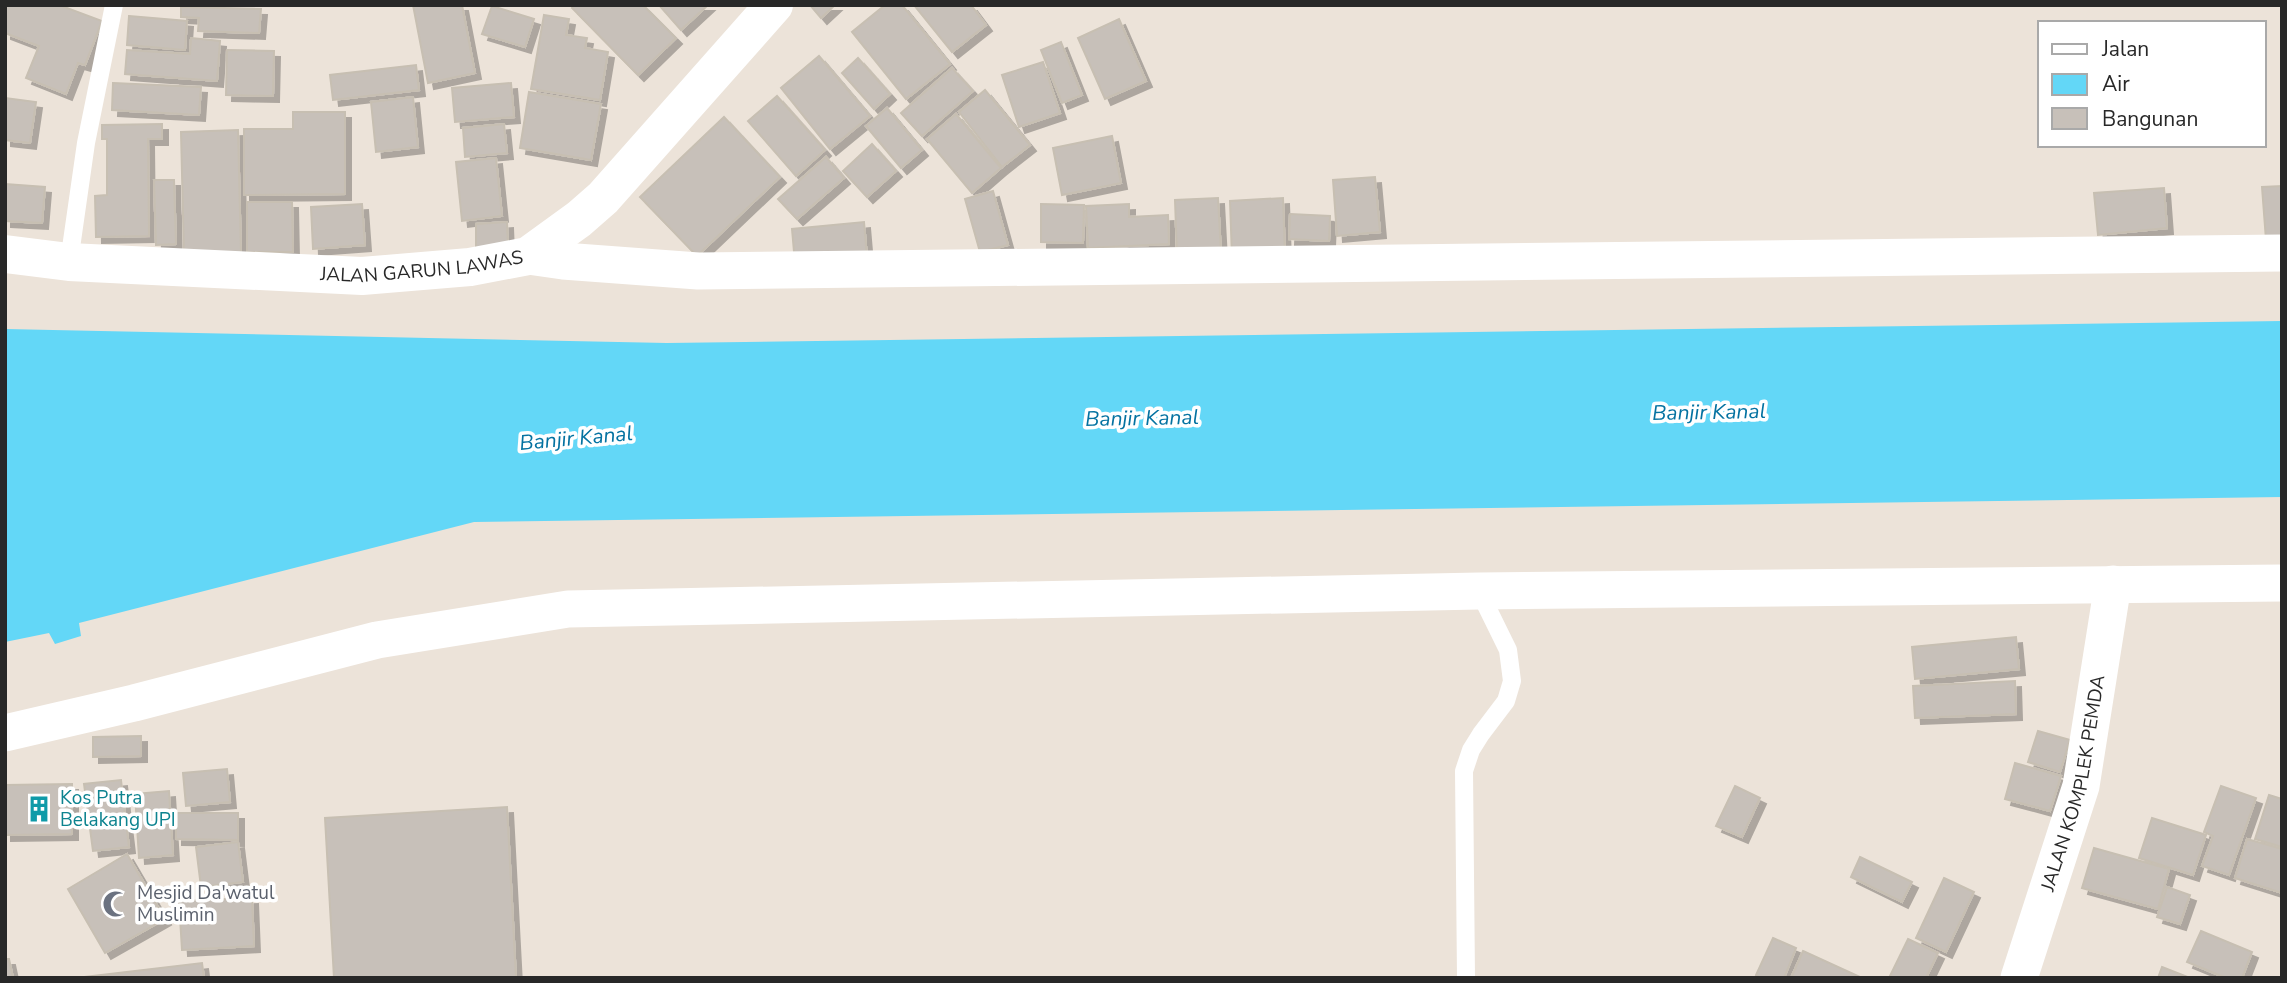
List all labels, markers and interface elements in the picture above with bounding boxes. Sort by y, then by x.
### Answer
legend [2038,21,2266,147]
text: Jalan [2101,35,2149,63]
text: Air [2102,70,2130,98]
text: Bangunan [2102,105,2198,133]
street label: JALAN GARUN LAWAS [319,244,525,289]
water label: Banjir Kanal [1652,397,1766,427]
water label: Banjir Kanal [1085,403,1199,433]
water label: Banjir Kanal [518,419,634,457]
street label: JALAN KOMPLEK PEMDA [2035,673,2111,896]
place label: Kos Putra Belakang UPI [60,785,176,833]
building icon: Kos Putra Belakang UPI [24,794,54,824]
place label: Mesjid Da'watul Muslimin [137,880,275,928]
mosque icon: Mesjid Da'watul Muslimin [101,889,131,919]

